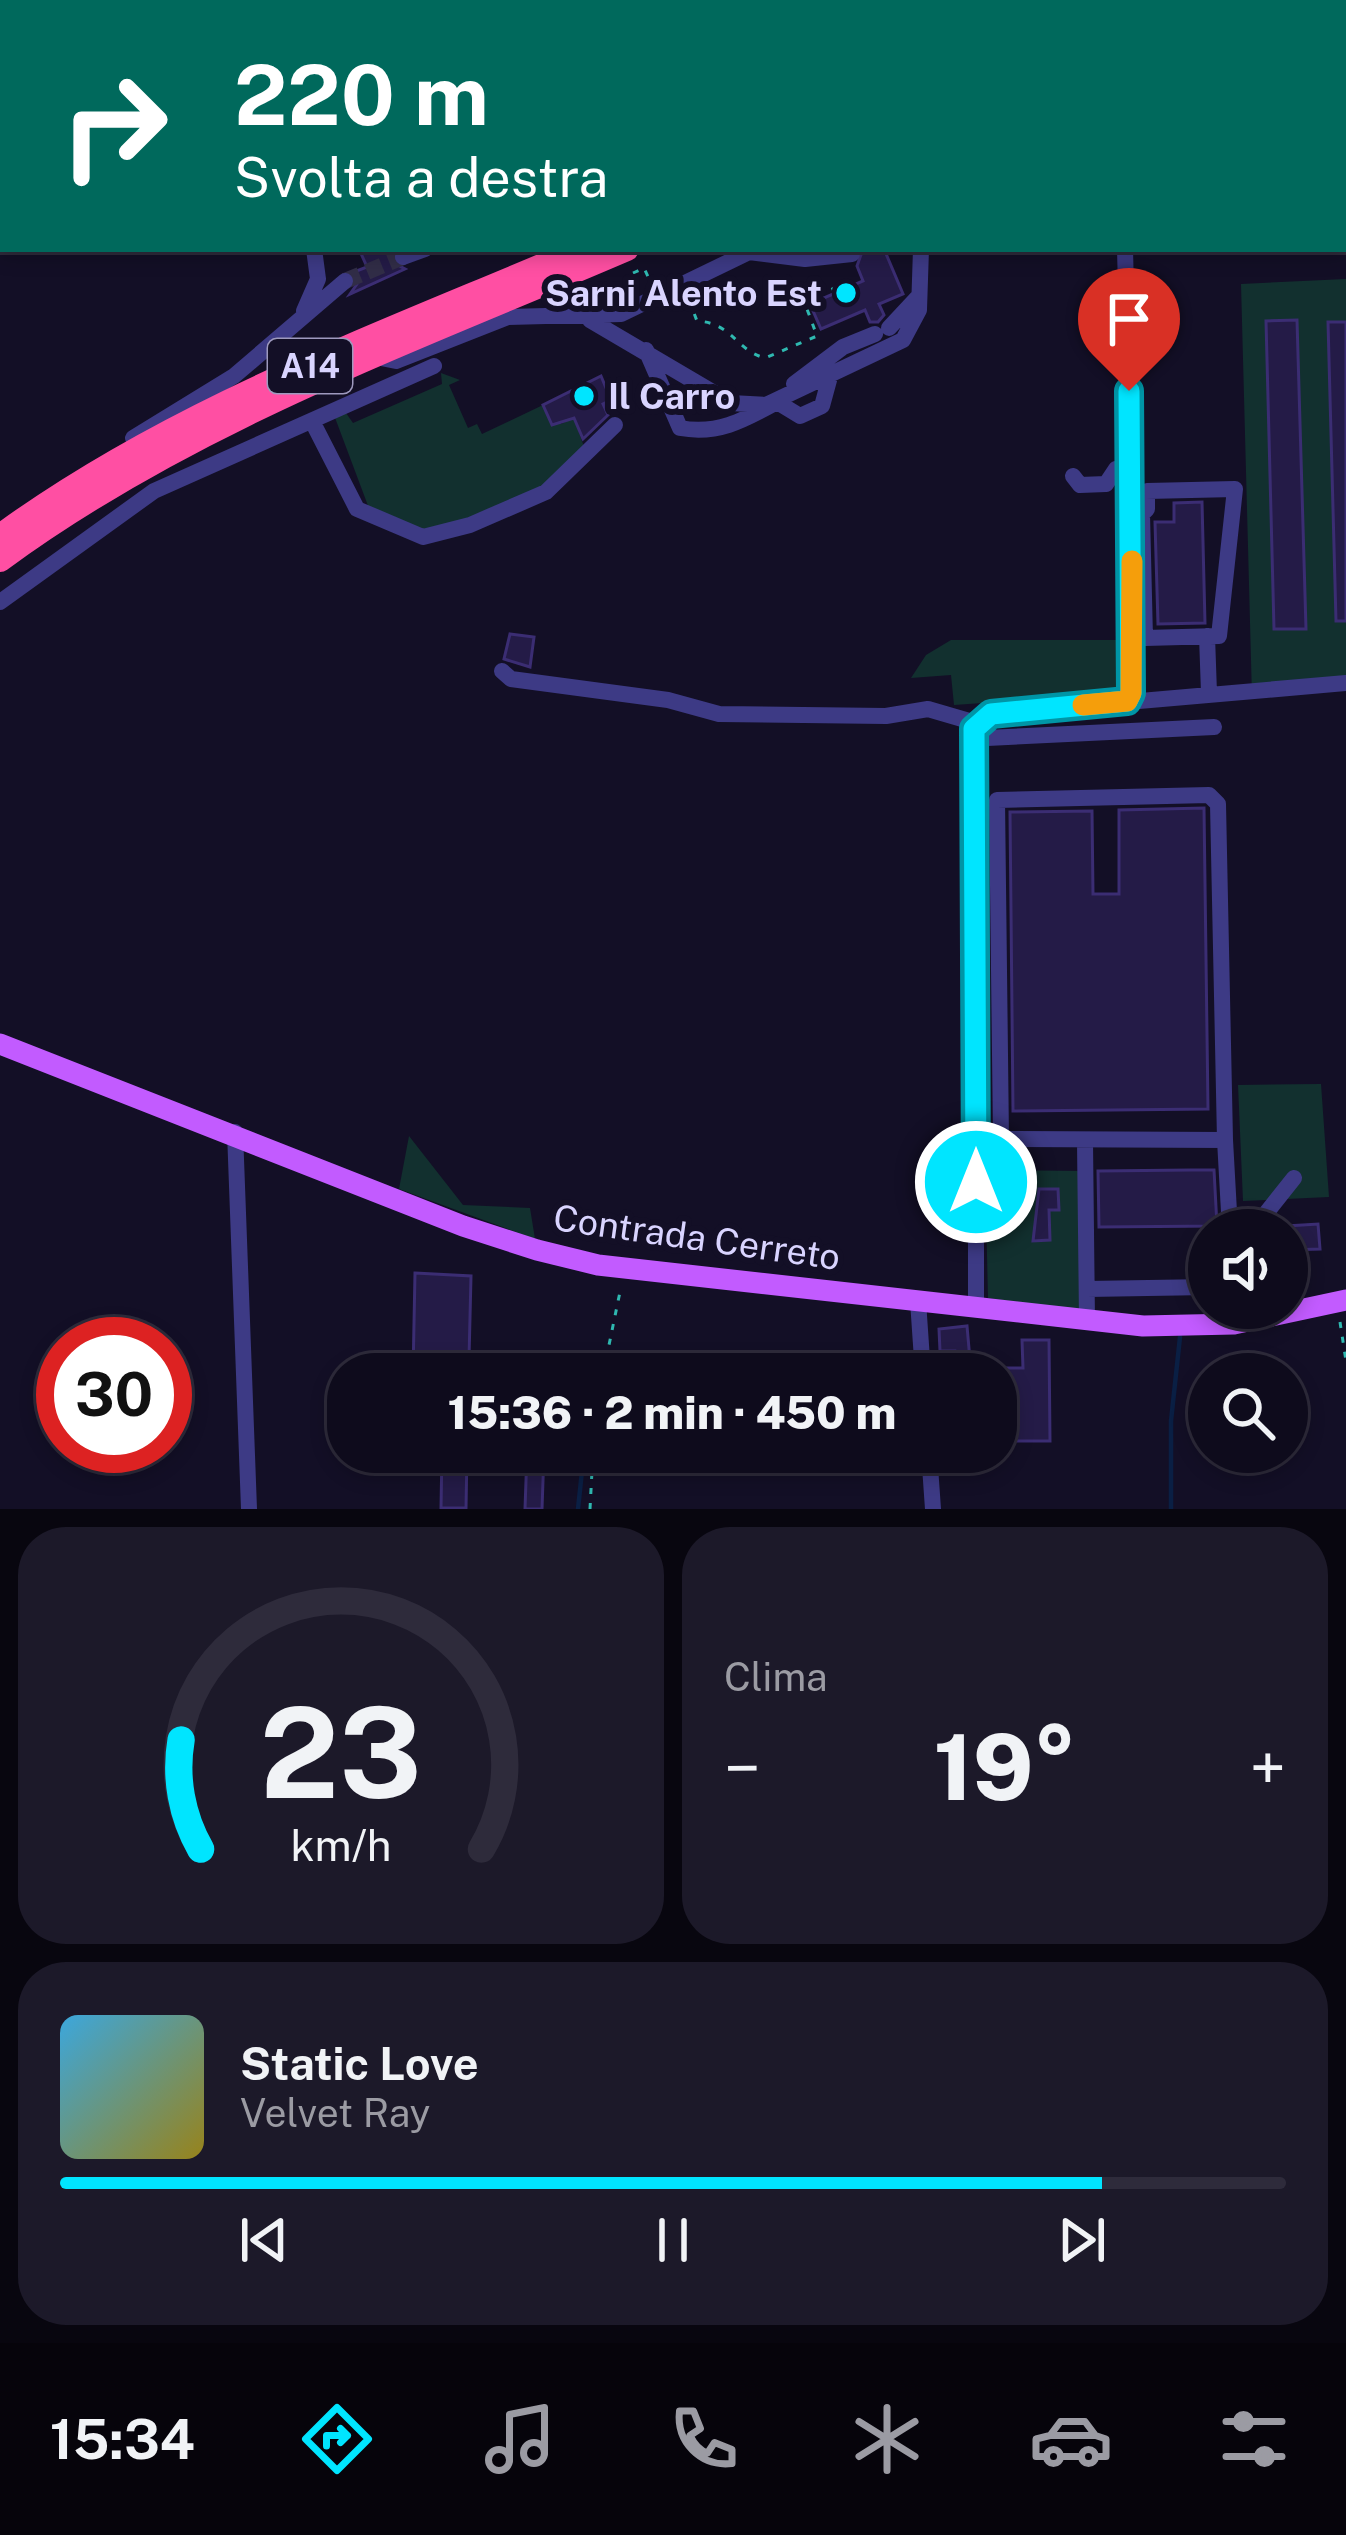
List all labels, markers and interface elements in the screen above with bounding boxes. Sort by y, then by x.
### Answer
text: 220 m [234,45,489,144]
icon: right [36,48,192,204]
text: Svolta a destra [234,146,608,209]
pin [1078,268,1180,391]
place label: Sarni Alento Est [545,272,822,314]
marker: Sarni Alento Est [833,280,859,306]
icon: arrive [1096,286,1162,352]
road number: A14 [268,339,352,393]
place label: Il Carro [608,375,735,417]
marker: Il Carro [571,383,597,409]
position arrow [913,1119,1039,1245]
street label: Contrada Cerreto [551,1196,843,1278]
map controls [1188,1209,1308,1473]
button: sound [1188,1209,1308,1329]
speed limit sign: 30 [36,1317,192,1473]
button: search [1188,1353,1308,1473]
text: 15:36 · 2 min · 450 m [447,1386,897,1439]
text: Clima [724,1654,828,1700]
text: 23 [260,1679,422,1826]
text: 19° [933,1714,1077,1820]
text: − [724,1729,761,1807]
text: + [1249,1729,1286,1807]
text: km/h [291,1819,391,1870]
text: Static Love [240,2037,479,2090]
text: Velvet Ray [240,2090,430,2136]
icon: previous [231,2207,297,2273]
icon: pause [640,2207,706,2273]
icon: next [1049,2207,1115,2273]
icon: directions [295,2397,379,2481]
icon: music [478,2397,562,2481]
icon: phone [662,2397,746,2481]
icon: climate [845,2397,929,2481]
icon: car [1029,2397,1113,2481]
icon: filters [1212,2397,1296,2481]
text: 15:34 [50,2408,195,2471]

